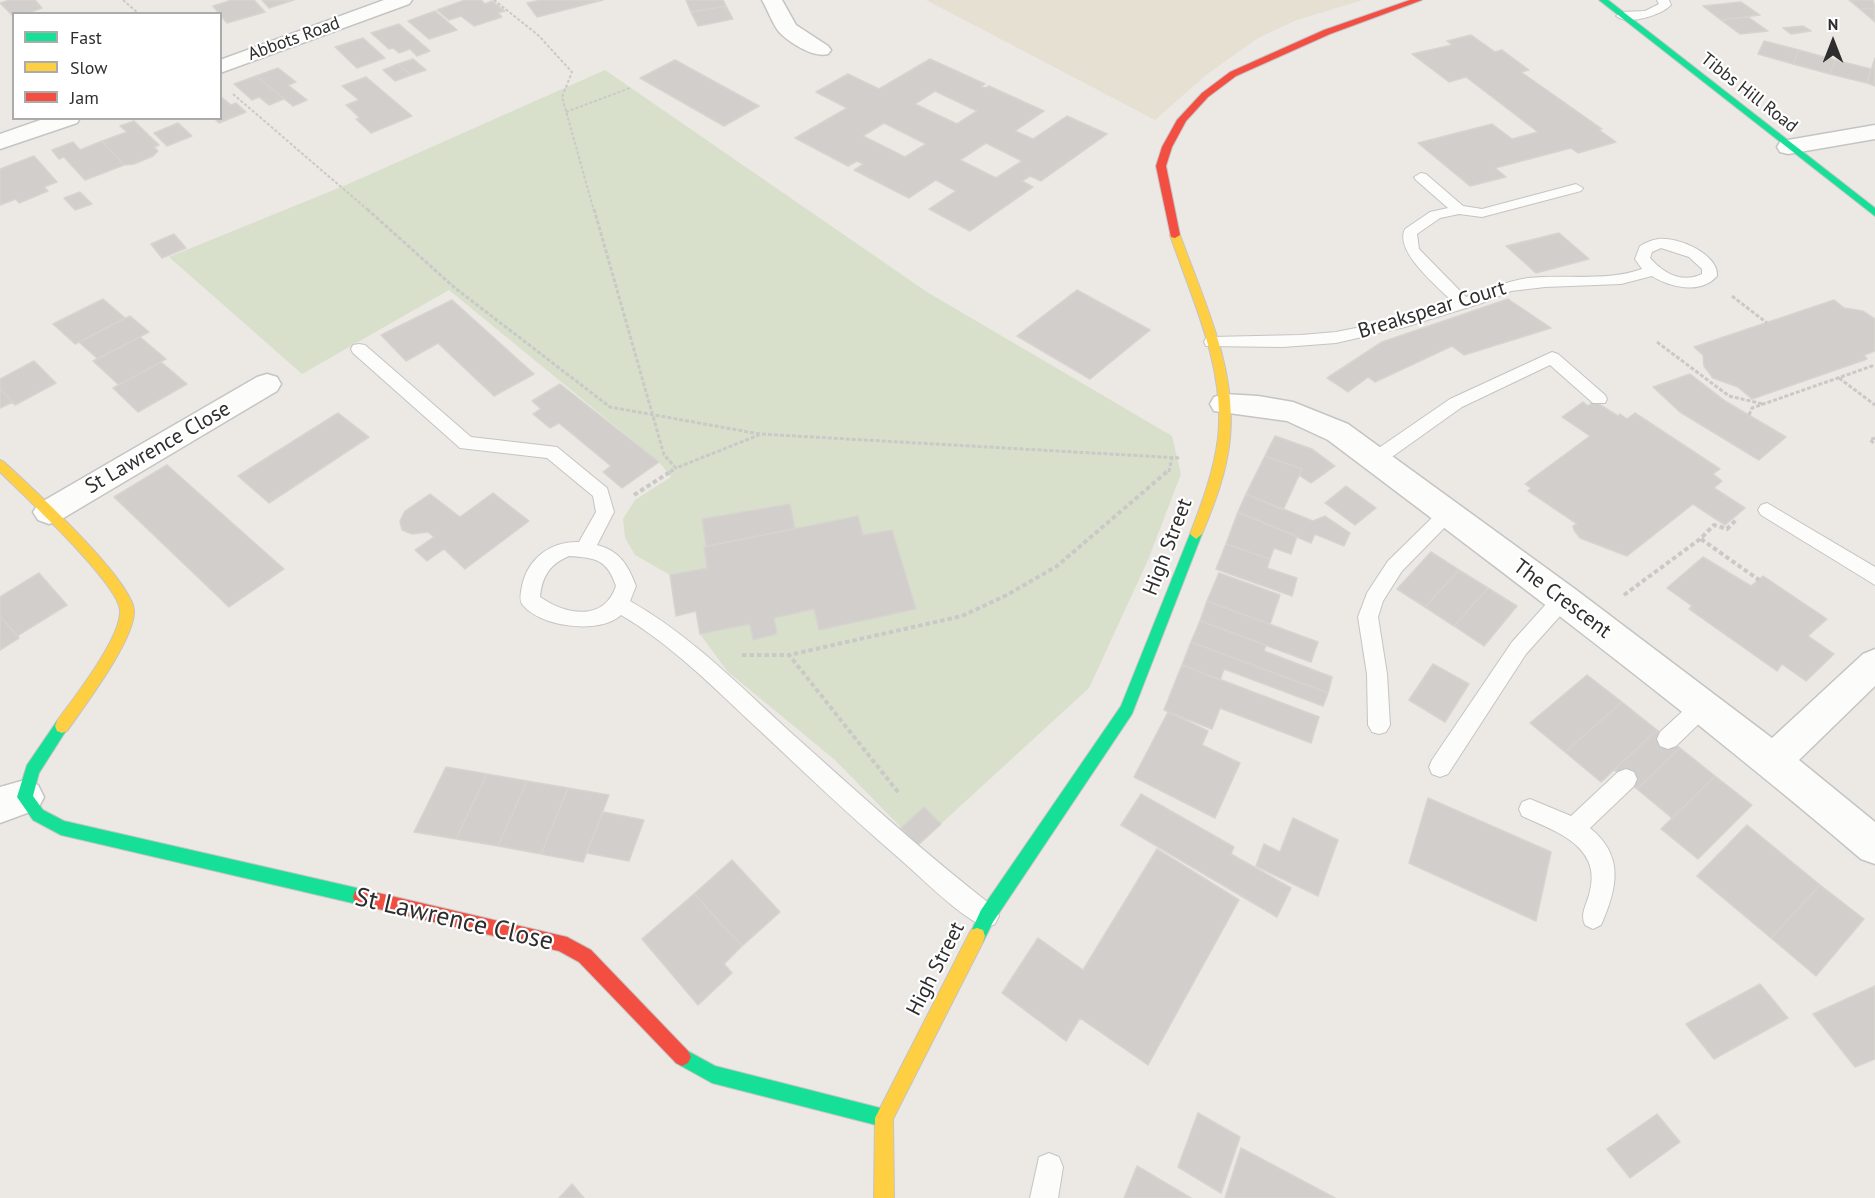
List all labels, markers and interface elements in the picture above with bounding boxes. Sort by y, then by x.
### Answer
legend [12,12,222,120]
street label: Abbots Road [245,12,343,66]
north arrow [1803,12,1863,72]
text: N [1828,14,1838,34]
text: Fast [70,26,102,49]
street label: Tibbs Hill Road [1696,48,1802,138]
text: Slow [70,56,108,79]
text: Jam [70,86,99,109]
street label: Breakspear Court [1355,276,1509,344]
street label: St Lawrence Close [81,396,235,500]
street label: High Street [1138,495,1198,599]
street label: The Crescent [1508,554,1616,644]
street label: St Lawrence Close [352,882,556,958]
street label: High Street [902,918,970,1020]

